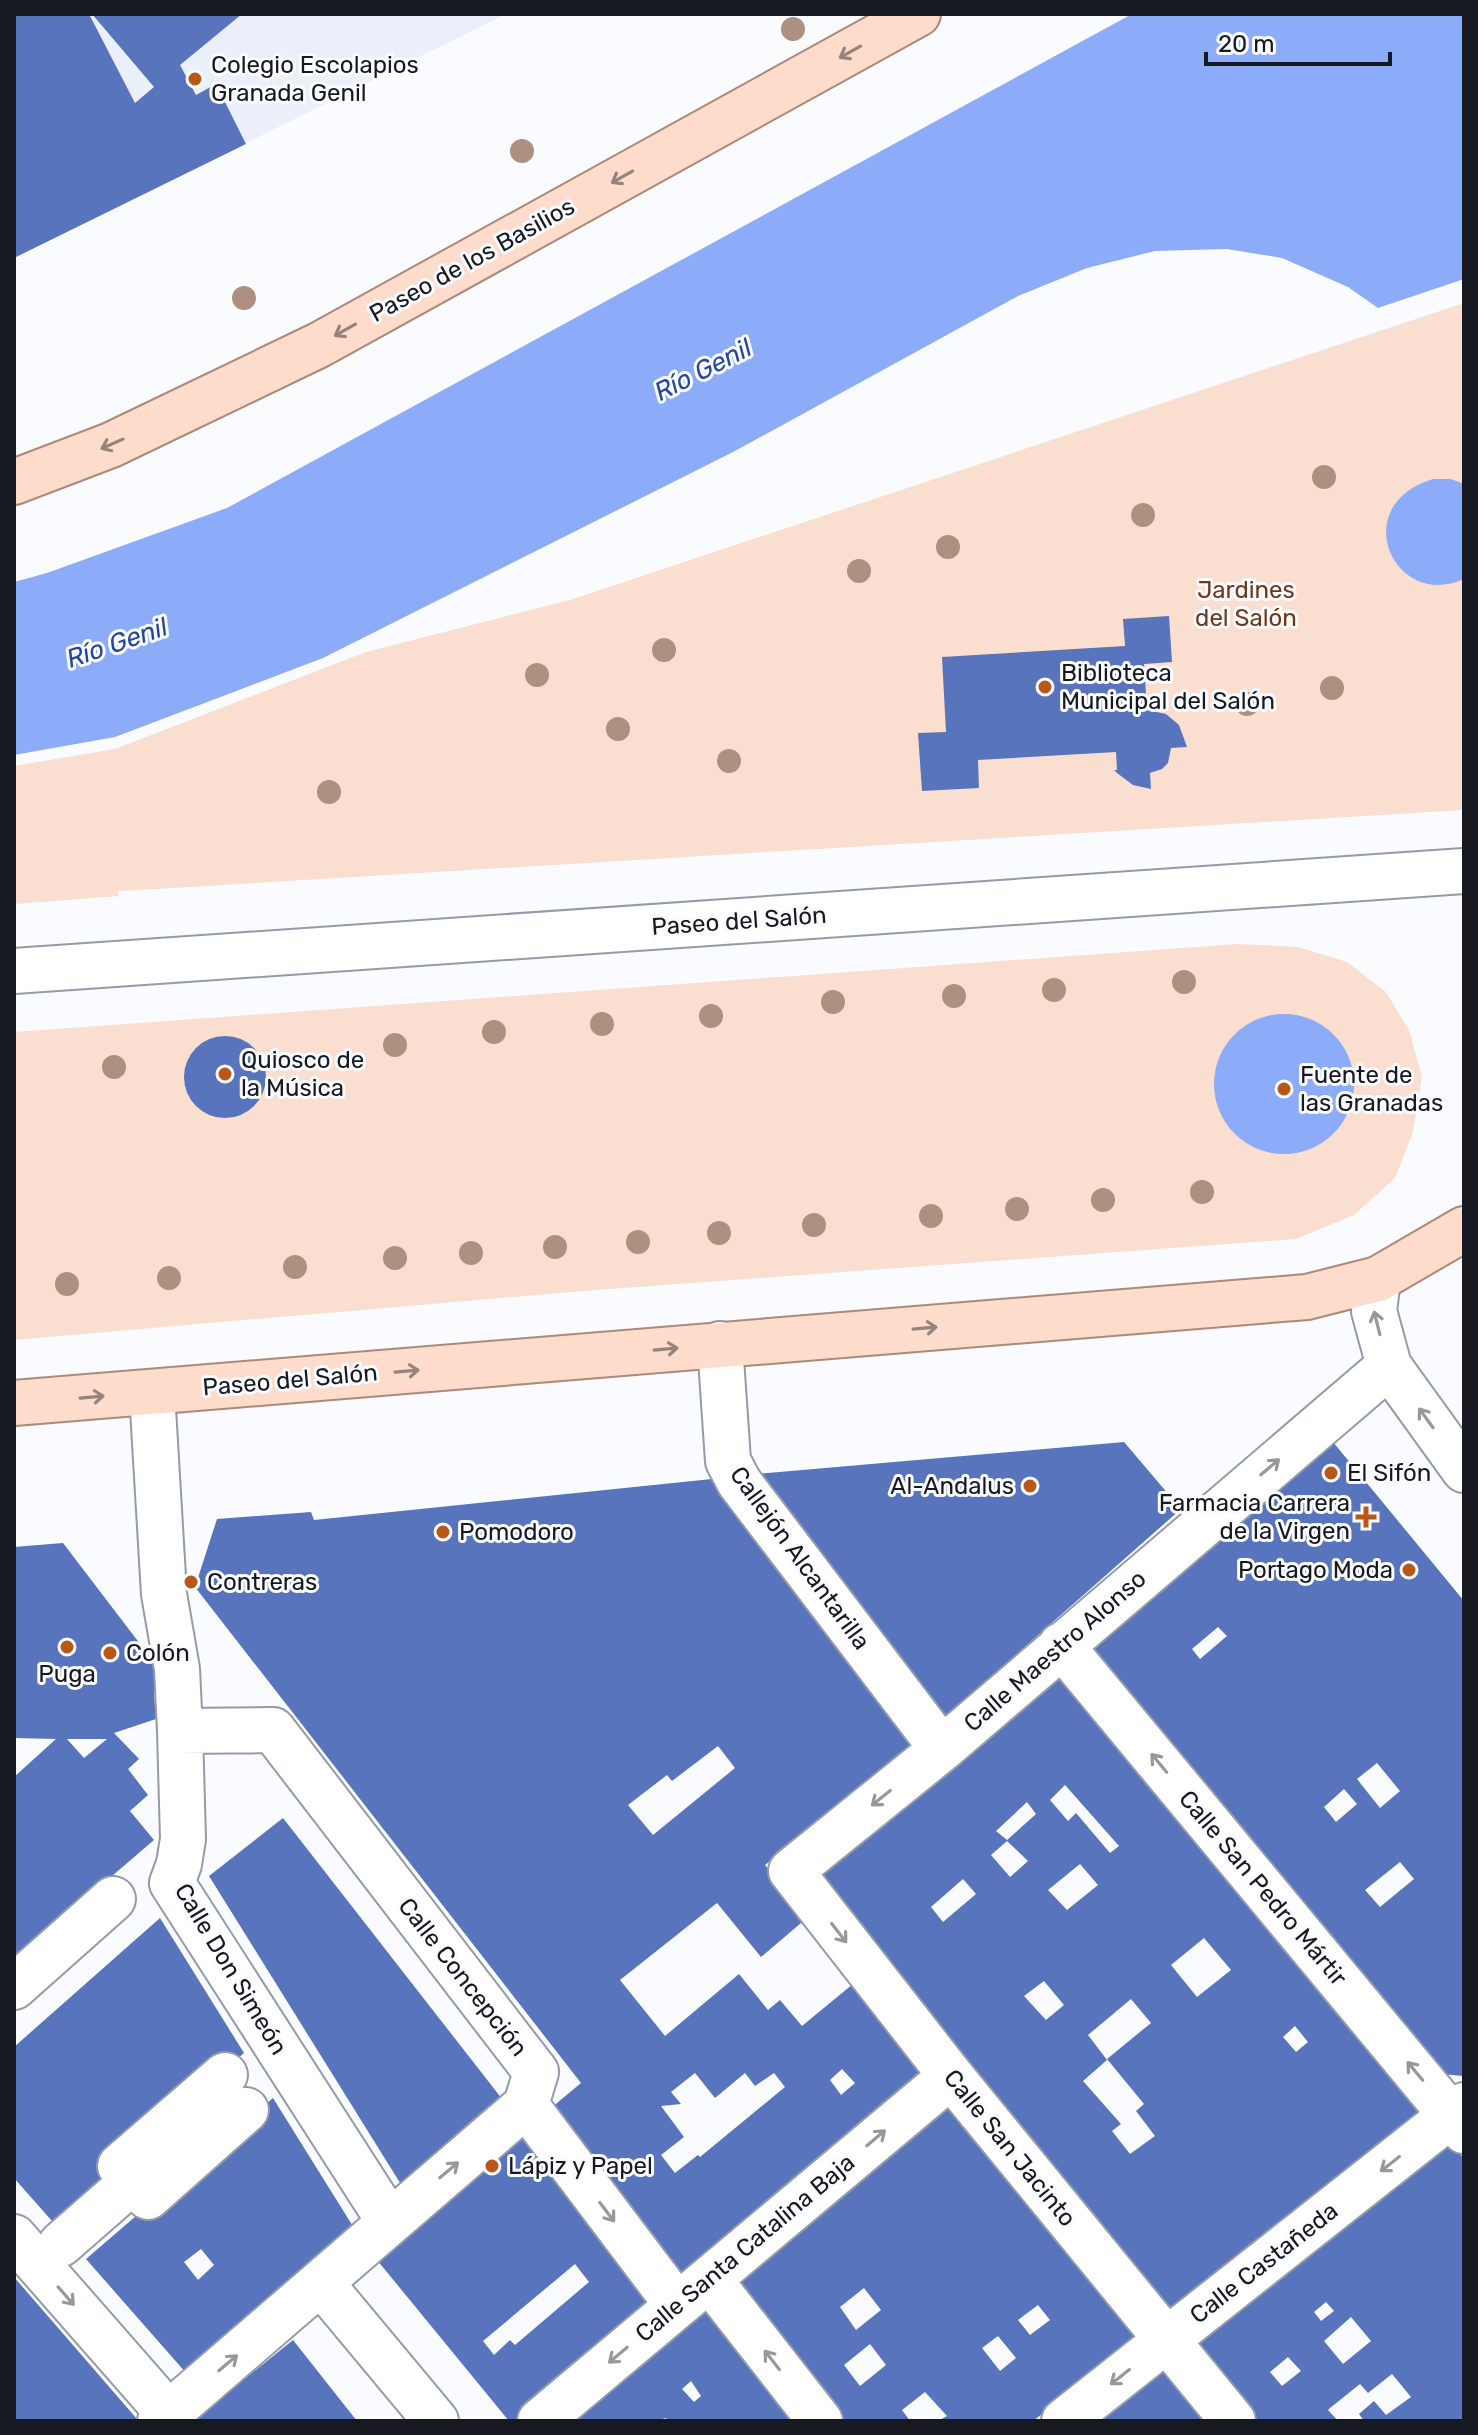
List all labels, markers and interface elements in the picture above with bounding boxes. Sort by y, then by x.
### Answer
scale bar [1206,16,1390,66]
text: 20 m [1218,30,1275,58]
one-way arrow [838,44,862,60]
place label: Colegio Escolapios Granada Genil [211,51,419,107]
marker: Colegio Escolapios Granada Genil [186,70,204,88]
one-way arrow [611,170,634,186]
street label: Paseo de los Basilios [365,192,579,328]
one-way arrow [334,323,358,338]
water label: Río Genil [649,332,758,408]
one-way arrow [100,438,125,453]
park label: Jardines del Salón [1195,576,1297,632]
water label: Río Genil [62,611,172,675]
place label: Biblioteca Municipal del Salón [1061,659,1275,715]
marker: Biblioteca Municipal del Salón [1036,678,1054,696]
street label: Paseo del Salón [650,901,828,941]
place label: Quiosco de la Música [241,1046,364,1102]
place label: Fuente de las Granadas [1300,1061,1443,1117]
marker: Quiosco de la Música [216,1065,234,1083]
marker: Fuente de las Granadas [1275,1080,1293,1098]
one-way arrow [1369,1310,1384,1336]
one-way arrow [911,1320,938,1335]
one-way arrow [652,1341,679,1356]
street label: Paseo del Salón [201,1358,379,1402]
one-way arrow [393,1363,420,1378]
one-way arrow [78,1389,105,1404]
one-way arrow [1418,1407,1434,1429]
one-way arrow [1259,1458,1279,1476]
place label: El Sifón [1347,1459,1431,1487]
street label: Callejón Alcantarilla [724,1461,876,1655]
marker: El Sifón [1322,1464,1340,1482]
place label: Al-Andalus [890,1472,1014,1500]
marker: Al-Andalus [1021,1477,1039,1495]
place label: Farmacia Carrera de la Virgen [1159,1489,1350,1545]
marker: Farmacia Carrera de la Virgen [1357,1508,1375,1526]
place label: Pomodoro [459,1518,574,1546]
marker: Pomodoro [434,1523,452,1541]
place label: Portago Moda [1238,1556,1393,1584]
marker: Portago Moda [1400,1561,1418,1579]
street label: Calle Maestro Alonso [958,1564,1152,1738]
place label: Contreras [207,1568,317,1596]
marker: Contreras [182,1573,200,1591]
marker: Puga [58,1638,76,1656]
place label: Colón [126,1639,190,1667]
marker: Colón [101,1644,119,1662]
place label: Puga [38,1660,96,1688]
one-way arrow [1151,1752,1169,1773]
street label: Calle San Pedro Mártir [1173,1785,1353,1991]
one-way arrow [871,1789,892,1807]
street label: Calle Don Simeón [169,1878,293,2060]
street label: Calle Concepción [393,1892,533,2062]
one-way arrow [831,1922,848,1943]
one-way arrow [1406,2060,1424,2081]
street label: Calle San Jacinto [938,2064,1082,2232]
one-way arrow [865,2129,886,2147]
street label: Calle Santa Catalina Baja [630,2148,860,2348]
place label: Lápiz y Papel [508,2152,653,2180]
one-way arrow [1380,2155,1401,2172]
marker: Lápiz y Papel [483,2157,501,2175]
one-way arrow [438,2161,458,2179]
street label: Calle Castañeda [1185,2197,1343,2329]
one-way arrow [598,2200,615,2222]
one-way arrow [56,2285,74,2305]
one-way arrow [608,2346,629,2364]
one-way arrow [764,2349,781,2371]
one-way arrow [218,2354,238,2372]
one-way arrow [1110,2368,1131,2385]

